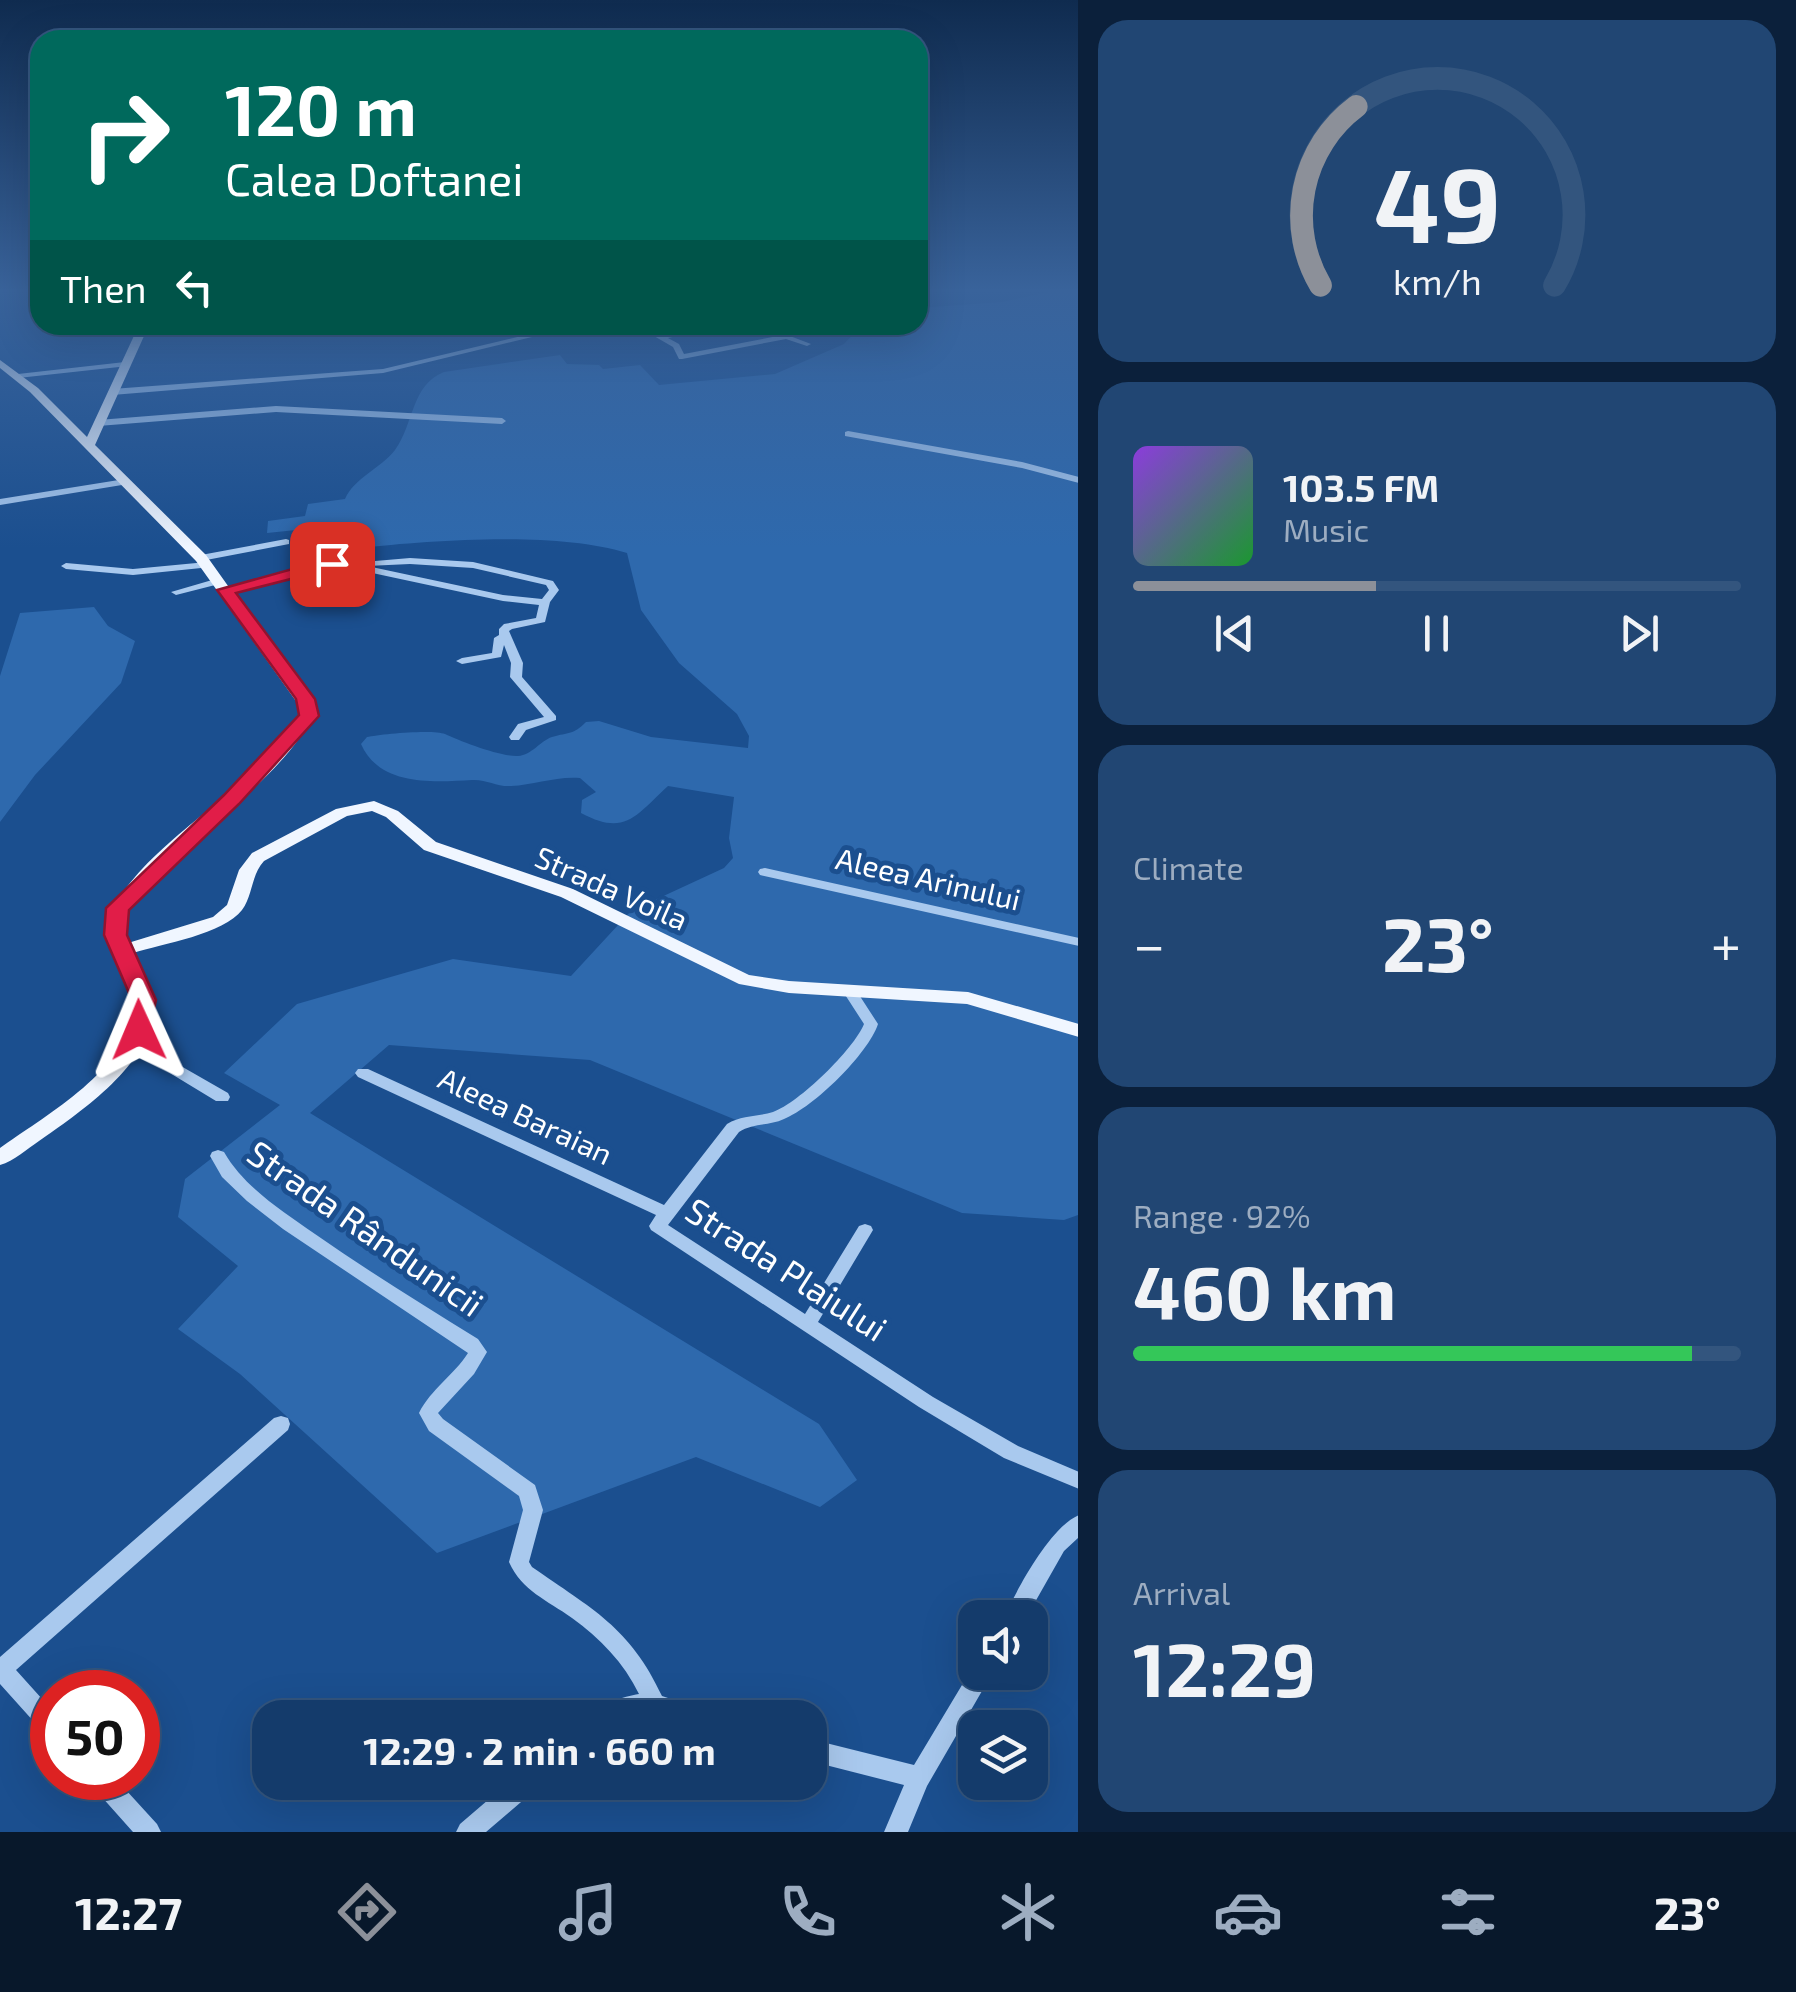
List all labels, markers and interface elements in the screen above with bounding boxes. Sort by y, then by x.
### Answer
text: 120 m [225,66,417,150]
icon: right [60,70,190,200]
text: 49 [1373,139,1501,264]
text: Calea Doftanei [225,151,523,205]
text: km/h [1393,259,1481,302]
icon: left [167,260,222,315]
text: Then [60,265,147,311]
text: 103.5 FM [1283,464,1439,510]
text: Music [1283,510,1369,548]
pin [290,522,375,607]
icon: arrive [305,537,360,592]
icon: previous [1207,606,1262,661]
icon: pause [1409,606,1464,661]
icon: next [1612,606,1667,661]
street label: Strada Voila [530,838,694,937]
street label: Aleea Arinului [833,839,1024,917]
text: Climate [1133,848,1244,886]
text: 23° [1382,897,1494,987]
text: − [1133,910,1165,976]
text: + [1711,910,1741,976]
position arrow [87,978,191,1082]
street label: Aleea Baraian [433,1059,619,1171]
street label: Strada Rândunicii [240,1130,492,1324]
street label: Strada Plaiului [679,1188,895,1349]
text: Range · 92% [1133,1196,1311,1234]
text: 460 km [1133,1245,1397,1335]
text: Arrival [1133,1573,1230,1611]
map controls [958,1600,1048,1800]
button: sound [958,1600,1048,1690]
text: 12:29 [1133,1622,1316,1712]
speed limit sign: 50 [30,1670,160,1800]
button: layers [958,1710,1048,1800]
text: 12:29 · 2 min · 660 m [363,1727,716,1773]
icon: directions [332,1877,402,1947]
icon: music [553,1877,623,1947]
icon: phone [773,1877,843,1947]
icon: climate [993,1877,1063,1947]
icon: car [1213,1877,1283,1947]
icon: filters [1433,1877,1503,1947]
text: 12:27 [75,1885,182,1939]
text: 23° [1654,1885,1721,1939]

